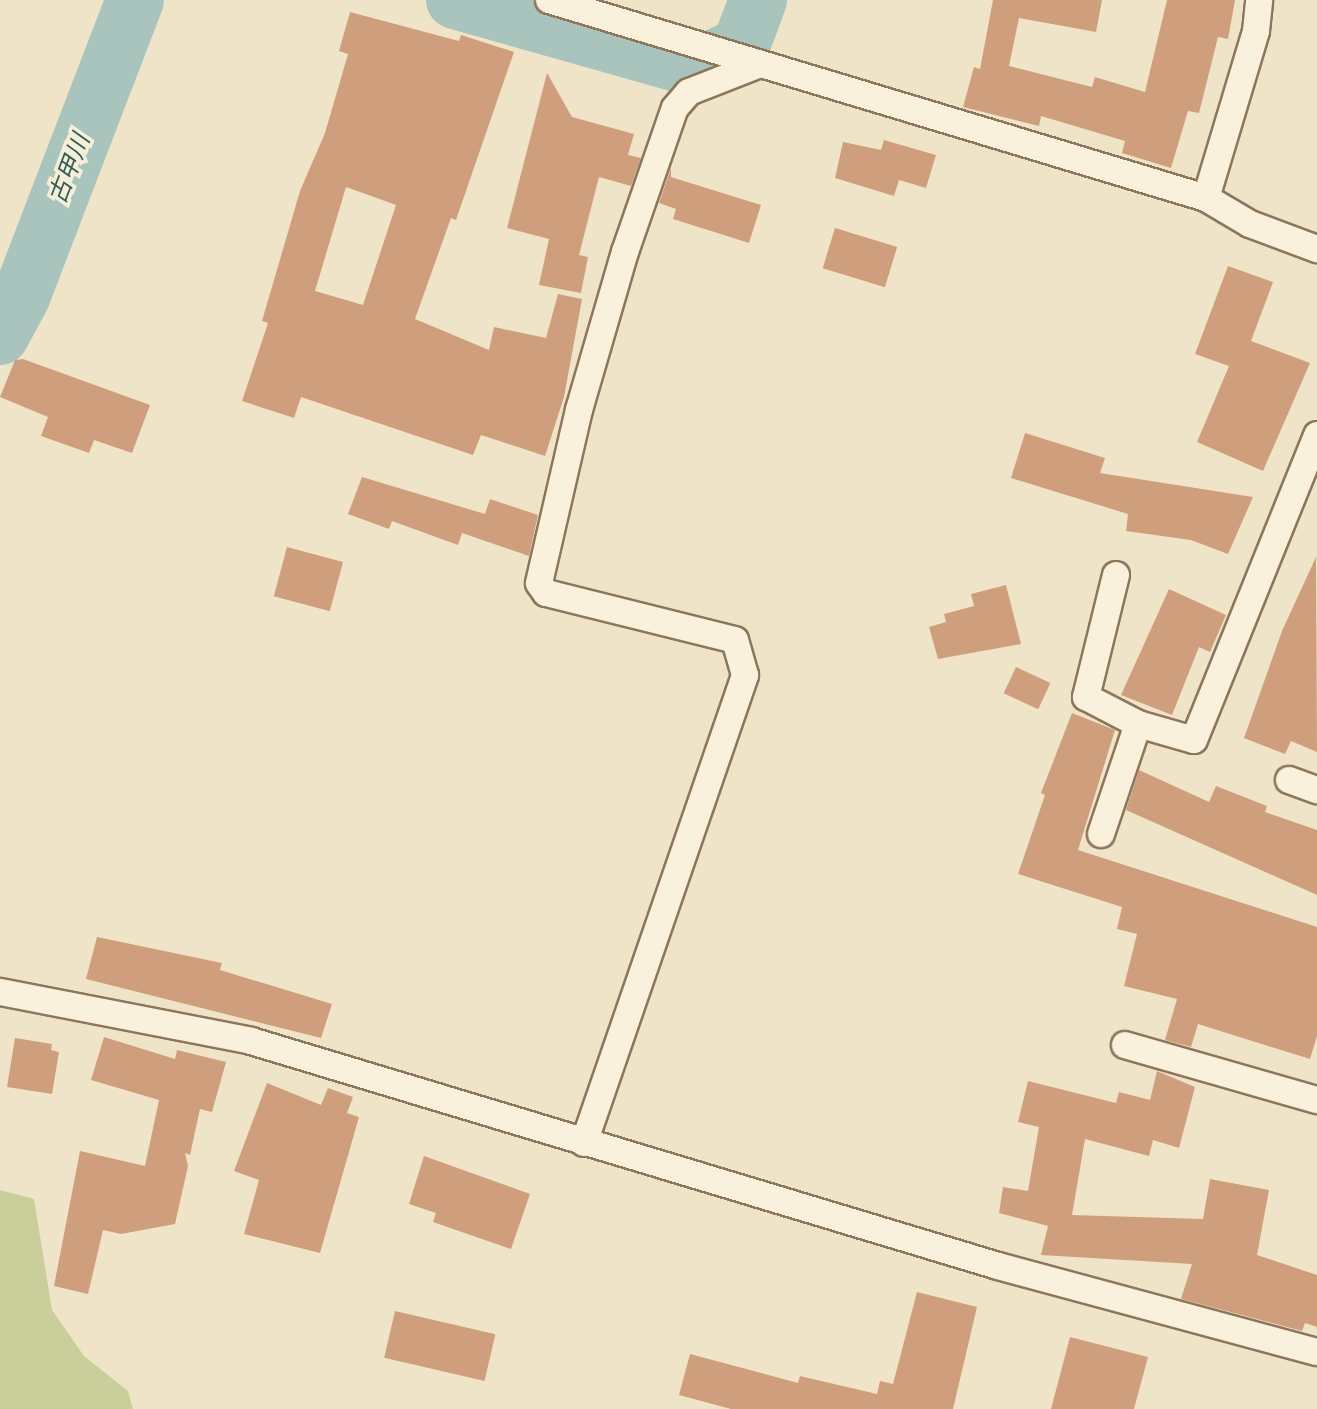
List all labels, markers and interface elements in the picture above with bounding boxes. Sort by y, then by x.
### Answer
water label: 古甲川 [44,130,96,208]

